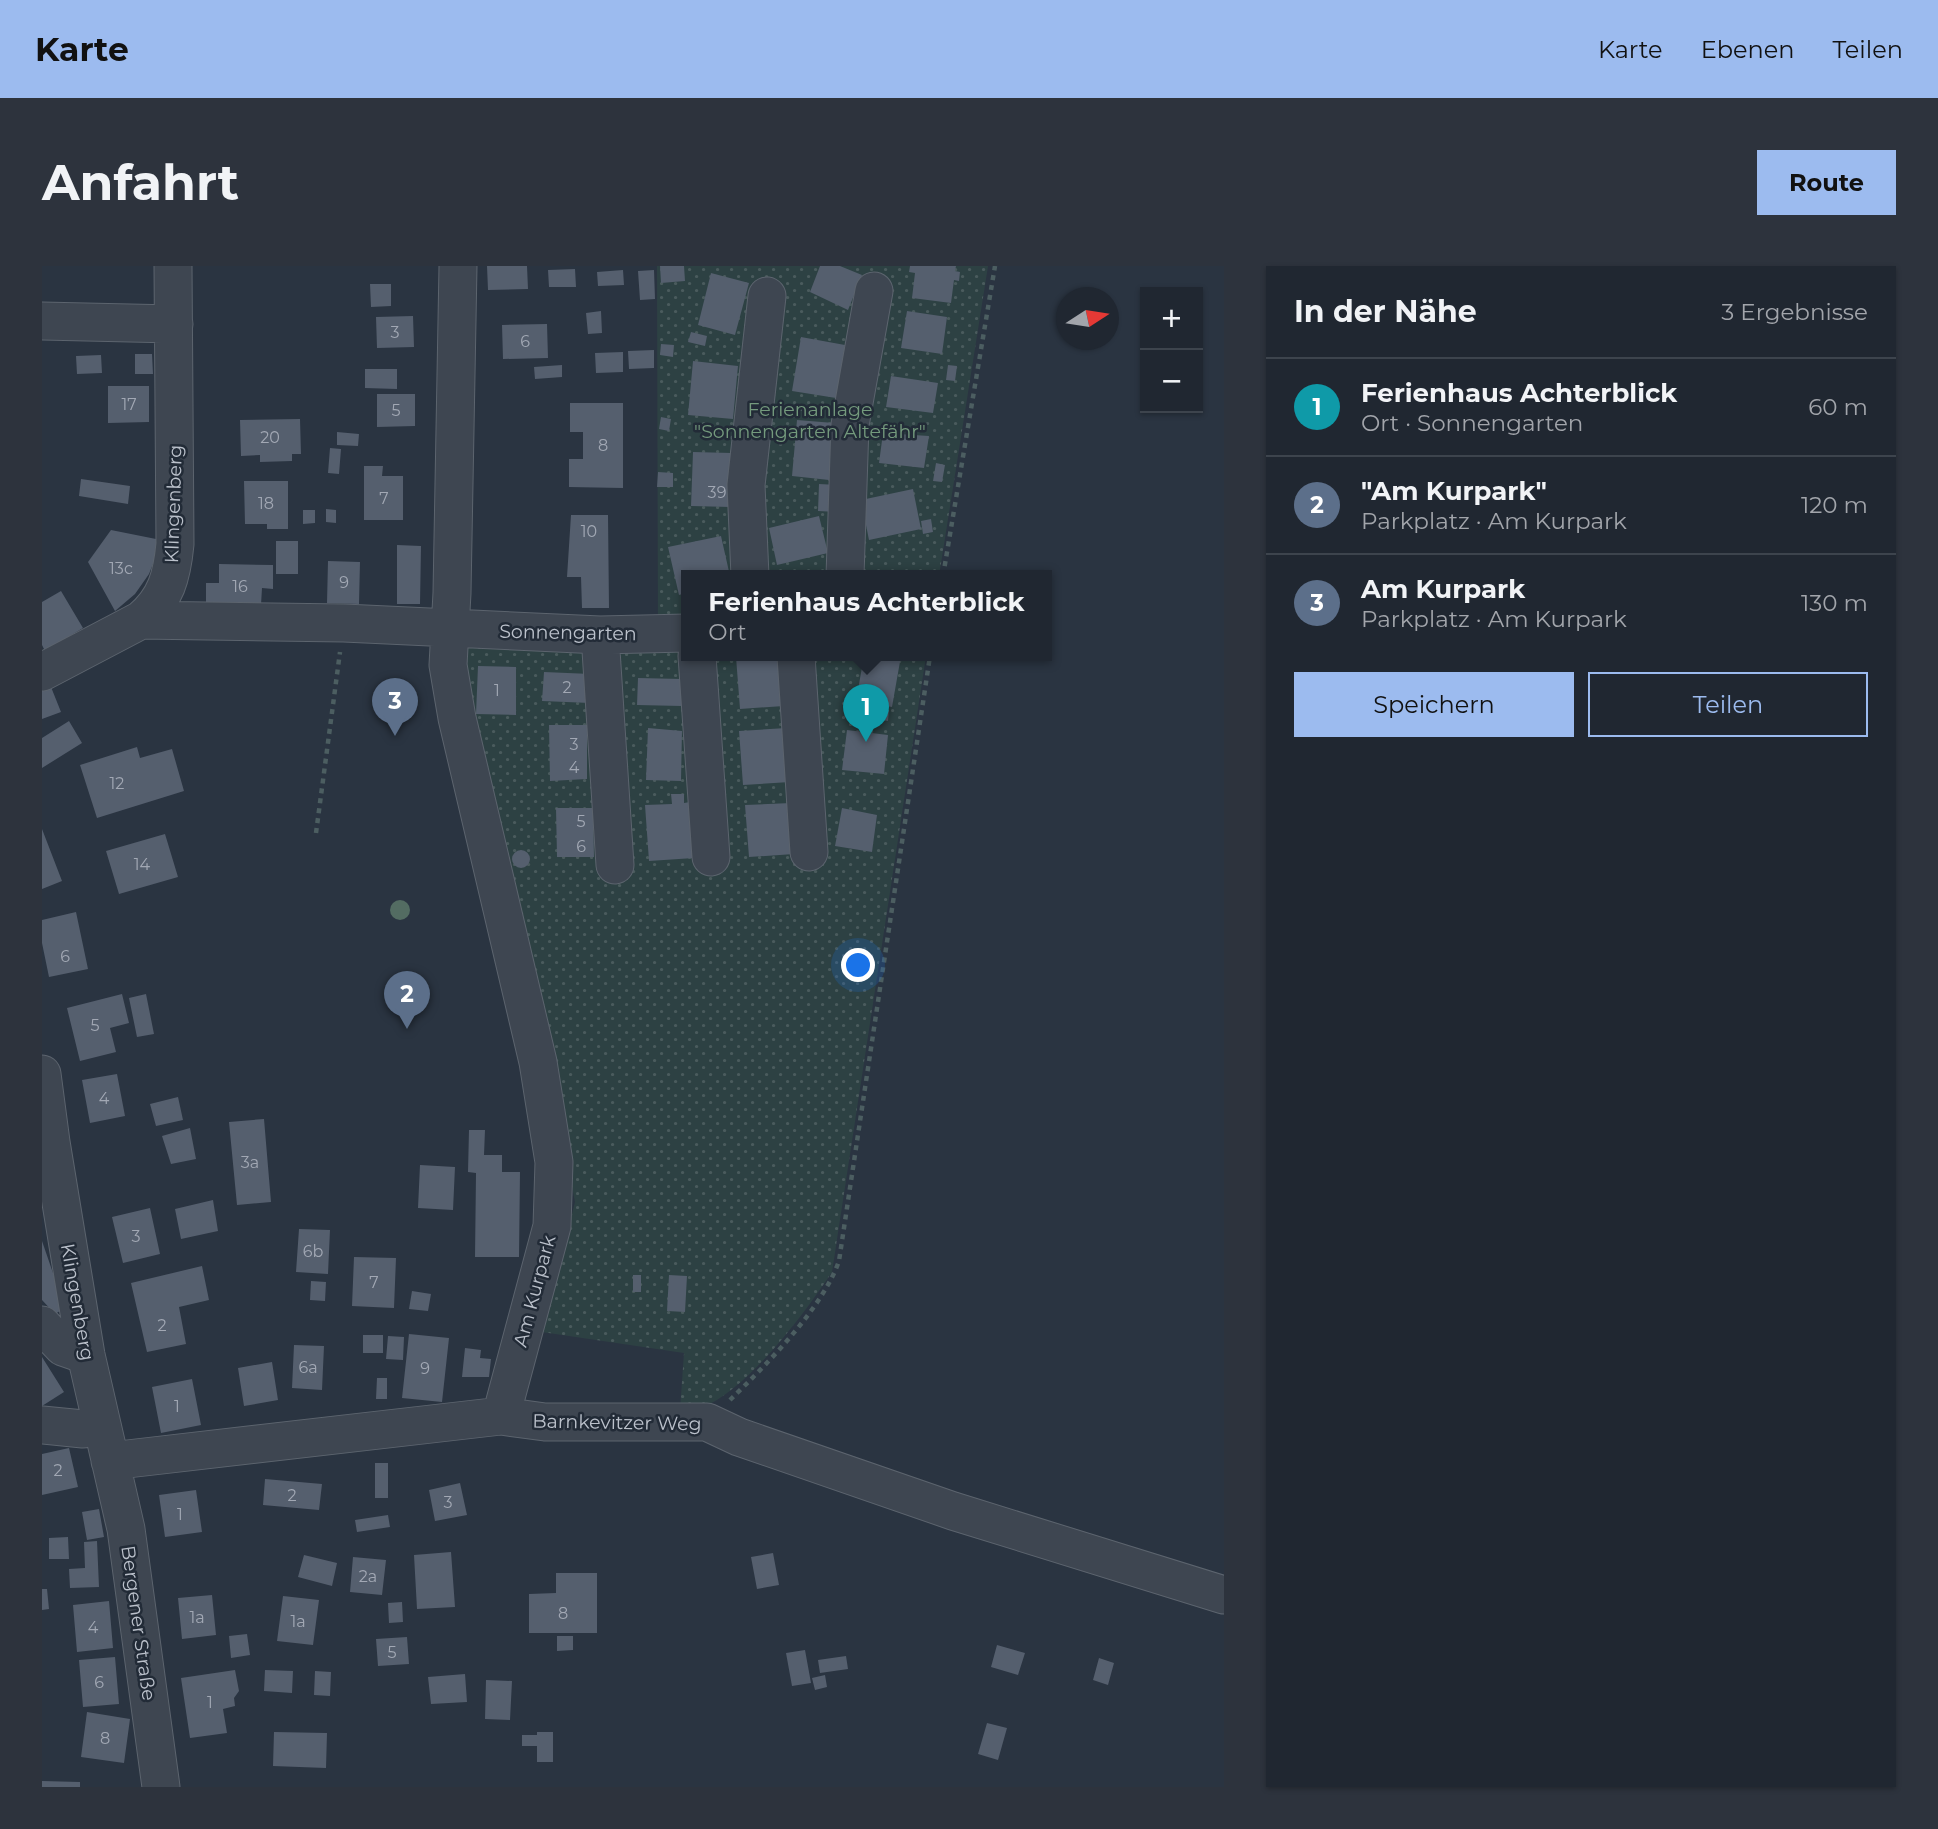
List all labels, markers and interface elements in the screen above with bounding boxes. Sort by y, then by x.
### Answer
text: Karte [35,29,129,69]
text: Karte [1598,35,1663,64]
text: Ebenen [1701,35,1794,64]
text: Teilen [1832,35,1903,64]
button: Route [1757,150,1896,215]
text: Anfahrt [42,153,239,212]
north arrow [1056,287,1119,350]
map controls [1140,287,1203,413]
button: + [1140,287,1203,350]
text: In der Nähe [1294,293,1477,330]
text: 3 Ergebnisse [1721,298,1868,326]
house number: 3 [390,323,400,342]
house number: 6 [520,332,530,351]
button: − [1140,350,1203,413]
text: Ferienhaus Achterblick [1361,377,1677,409]
text: 1 [1312,393,1322,421]
text: 60 m [1808,393,1868,421]
house number: 17 [121,395,137,414]
park label: Ferienanlage "Sonnengarten Altefähr" [694,398,926,443]
house number: 5 [391,401,401,420]
text: Ort · Sonnengarten [1361,409,1583,437]
house number: 20 [260,428,280,447]
house number: 8 [598,436,608,455]
street label: Klingenberg [160,444,187,564]
text: "Am Kurpark" [1361,475,1547,507]
house number: 39 [708,483,726,502]
house number: 7 [379,489,389,508]
text: 2 [1310,491,1324,519]
text: 120 m [1801,491,1868,519]
house number: 18 [258,494,274,513]
text: Parkplatz · Am Kurpark [1361,507,1627,535]
house number: 10 [581,522,597,541]
house number: 13c [109,559,133,578]
popup [681,570,1052,661]
house number: 9 [339,573,349,592]
text: Am Kurpark [1361,573,1525,605]
house number: 16 [232,577,248,596]
text: Ferienhaus Achterblick [708,586,1025,618]
text: 3 [1310,589,1324,617]
text: 130 m [1801,589,1868,617]
text: Parkplatz · Am Kurpark [1361,605,1627,633]
text: Ort [708,618,747,646]
street label: Sonnengarten [499,620,637,645]
button: Speichern [1294,672,1574,737]
button: Teilen [1588,672,1868,737]
pin: 3 [372,678,418,736]
house number: 2 [562,678,572,697]
house number: 1 [494,681,500,700]
pin: 1 [843,684,889,742]
house number: 3 [569,735,579,754]
house number: 4 [569,758,580,777]
house number: 12 [110,774,124,793]
house number: 5 [576,812,586,831]
house number: 6 [576,837,586,856]
house number: 14 [134,855,151,874]
house number: 6 [60,947,70,966]
your location [841,948,875,982]
pin: 2 [384,971,430,1029]
house number: 5 [90,1016,100,1035]
house number: 4 [99,1089,110,1108]
house number: 3a [241,1153,259,1172]
house number: 3 [131,1227,141,1246]
street label: Am Kurpark [508,1232,561,1350]
street label: Klingenberg [56,1242,99,1363]
house number: 6b [303,1242,323,1261]
house number: 7 [369,1273,379,1292]
house number: 2 [157,1316,167,1335]
house number: 6a [298,1358,318,1377]
house number: 9 [420,1359,430,1378]
house number: 1 [174,1397,180,1416]
street label: Barnkevitzer Weg [532,1410,702,1435]
house number: 2 [53,1461,63,1480]
house number: 2 [287,1486,297,1505]
house number: 3 [443,1493,453,1512]
house number: 1 [177,1505,183,1524]
street label: Bergener Straße [116,1544,161,1702]
house number: 2a [359,1567,377,1586]
house number: 8 [558,1604,568,1623]
house number: 1a [189,1608,205,1627]
house number: 1a [290,1612,306,1631]
house number: 4 [88,1618,99,1637]
house number: 5 [387,1643,397,1662]
house number: 6 [94,1673,104,1692]
house number: 1 [207,1693,213,1712]
house number: 8 [100,1729,110,1748]

